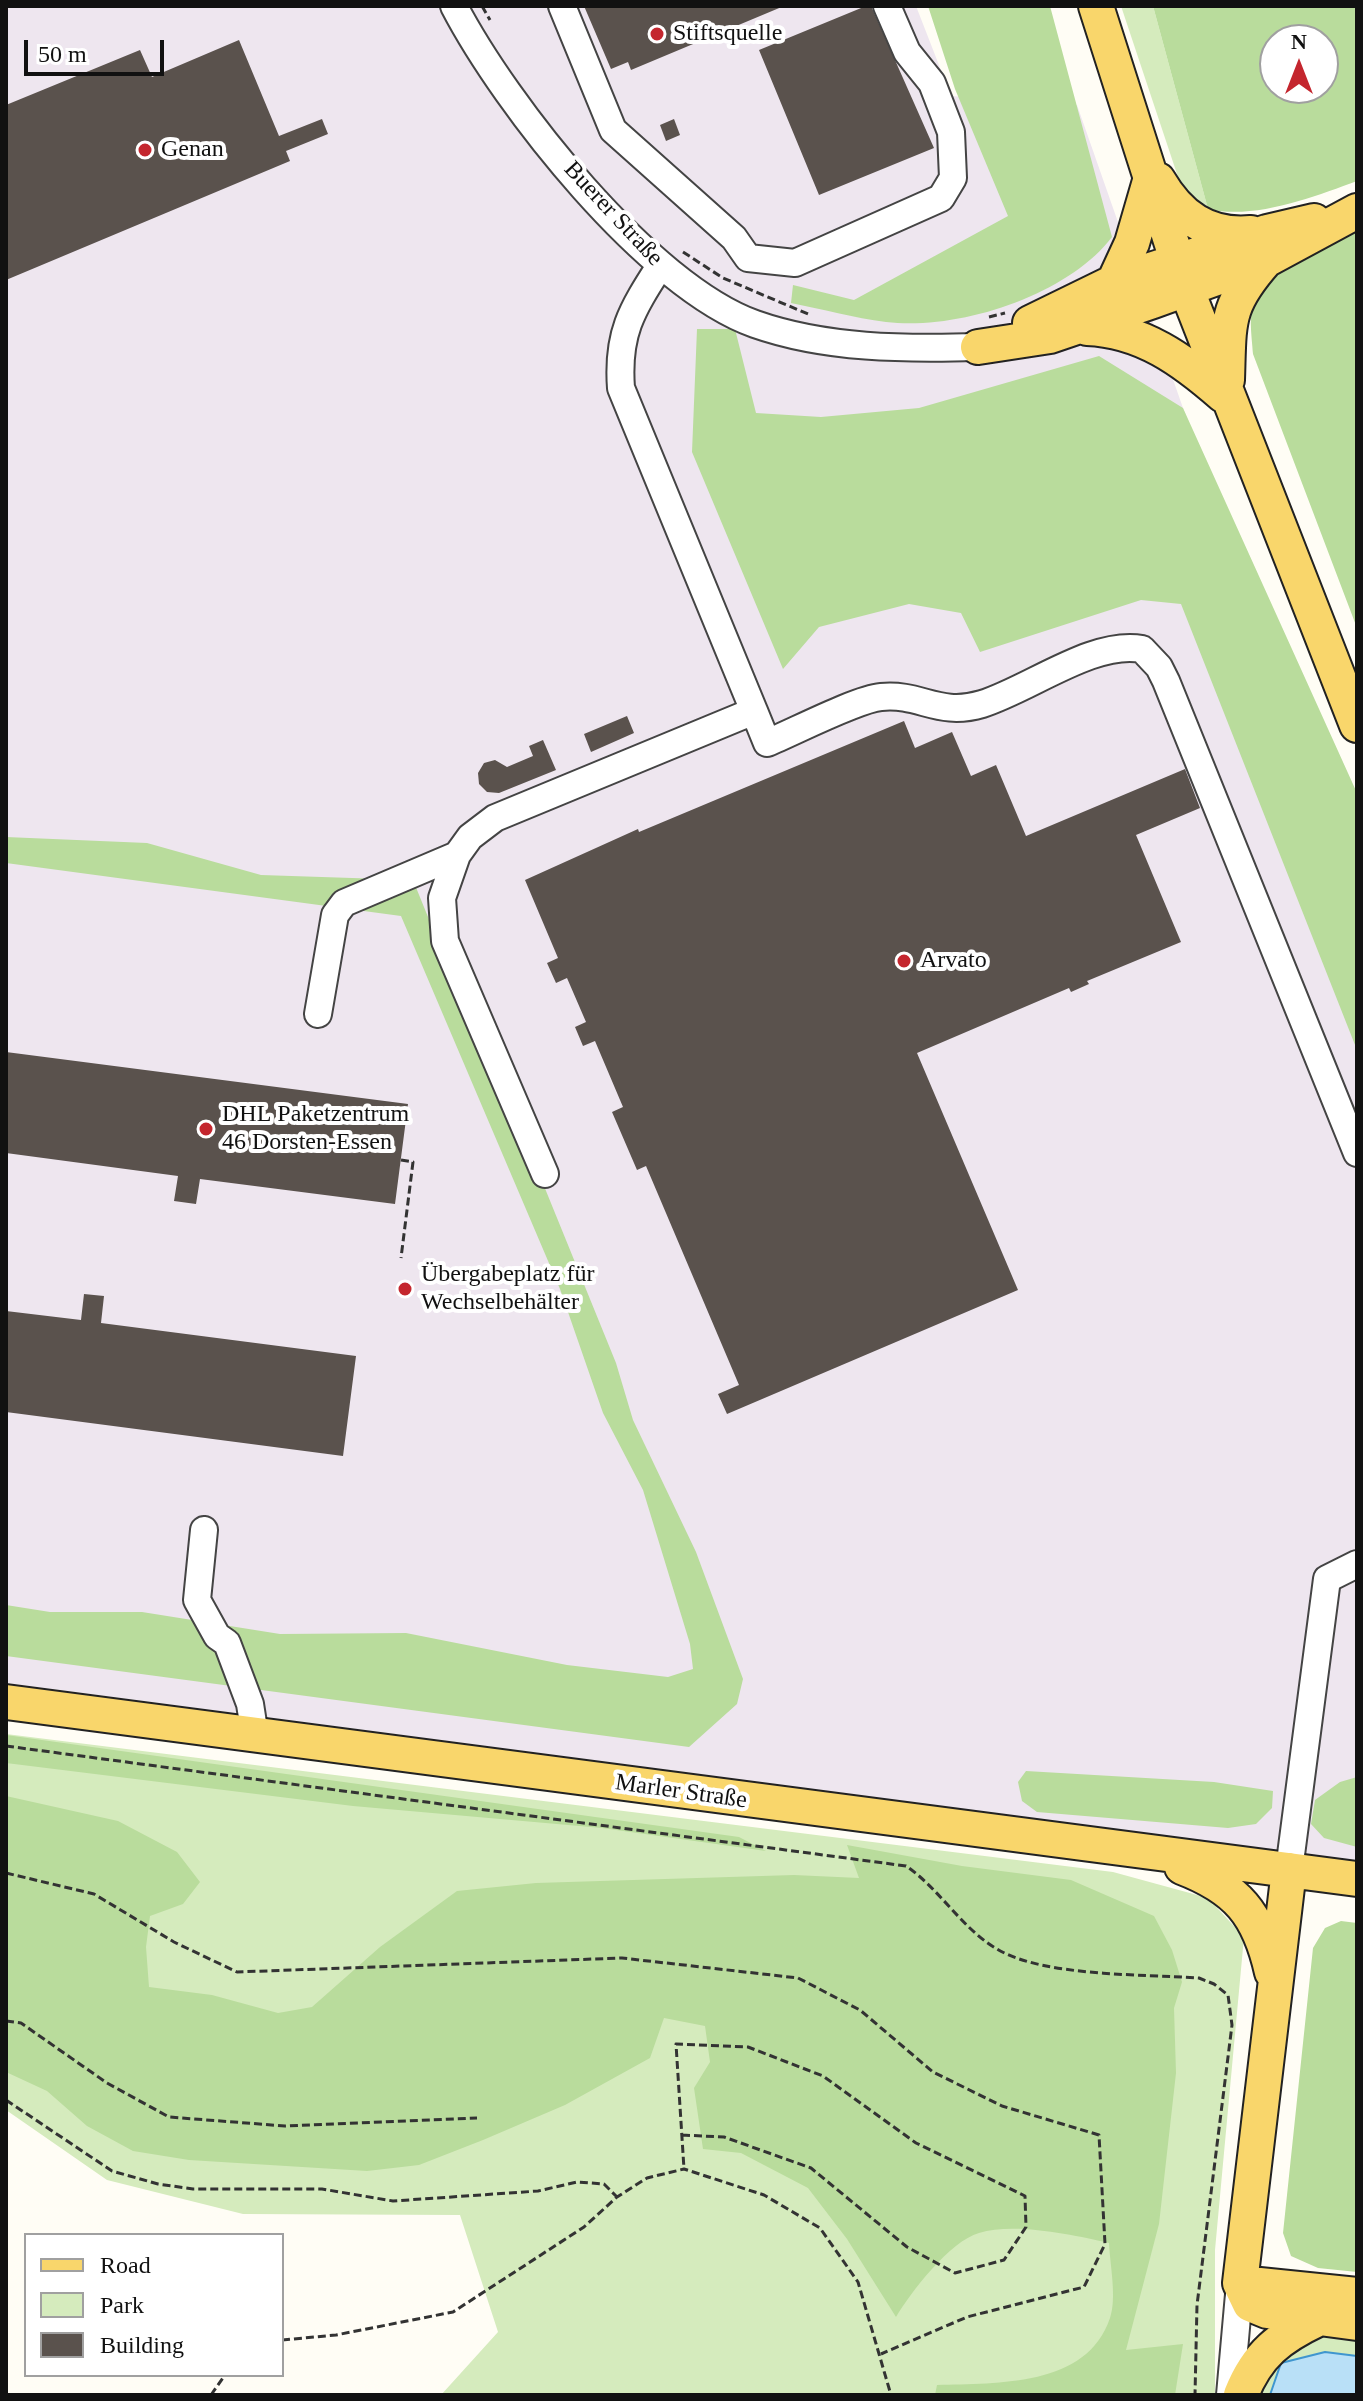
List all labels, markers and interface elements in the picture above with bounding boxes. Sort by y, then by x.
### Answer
place label: Stiftsquelle [673,20,782,48]
scale bar [28,24,168,74]
north arrow [1259,24,1339,104]
marker: Stiftsquelle [648,25,666,43]
text: N [1291,29,1307,54]
text: 50 m [38,41,87,67]
place label: Genan [161,136,224,164]
marker: Genan [136,141,154,159]
street label: Buerer Straße [557,156,669,272]
place label: Arvato [920,947,987,975]
marker: Arvato [895,952,913,970]
place label: DHL Paketzentrum 46 Dorsten-Essen [222,1101,409,1157]
marker: DHL Paketzentrum 46 Dorsten-Essen [197,1120,215,1138]
place label: Übergabeplatz für Wechselbehälter [421,1261,594,1317]
marker: Übergabeplatz für Wechselbehälter [396,1280,414,1298]
street label: Marler Straße [613,1769,749,1815]
legend [24,2233,284,2377]
text: Road [100,2252,151,2278]
text: Park [100,2292,144,2318]
text: Building [100,2332,184,2358]

